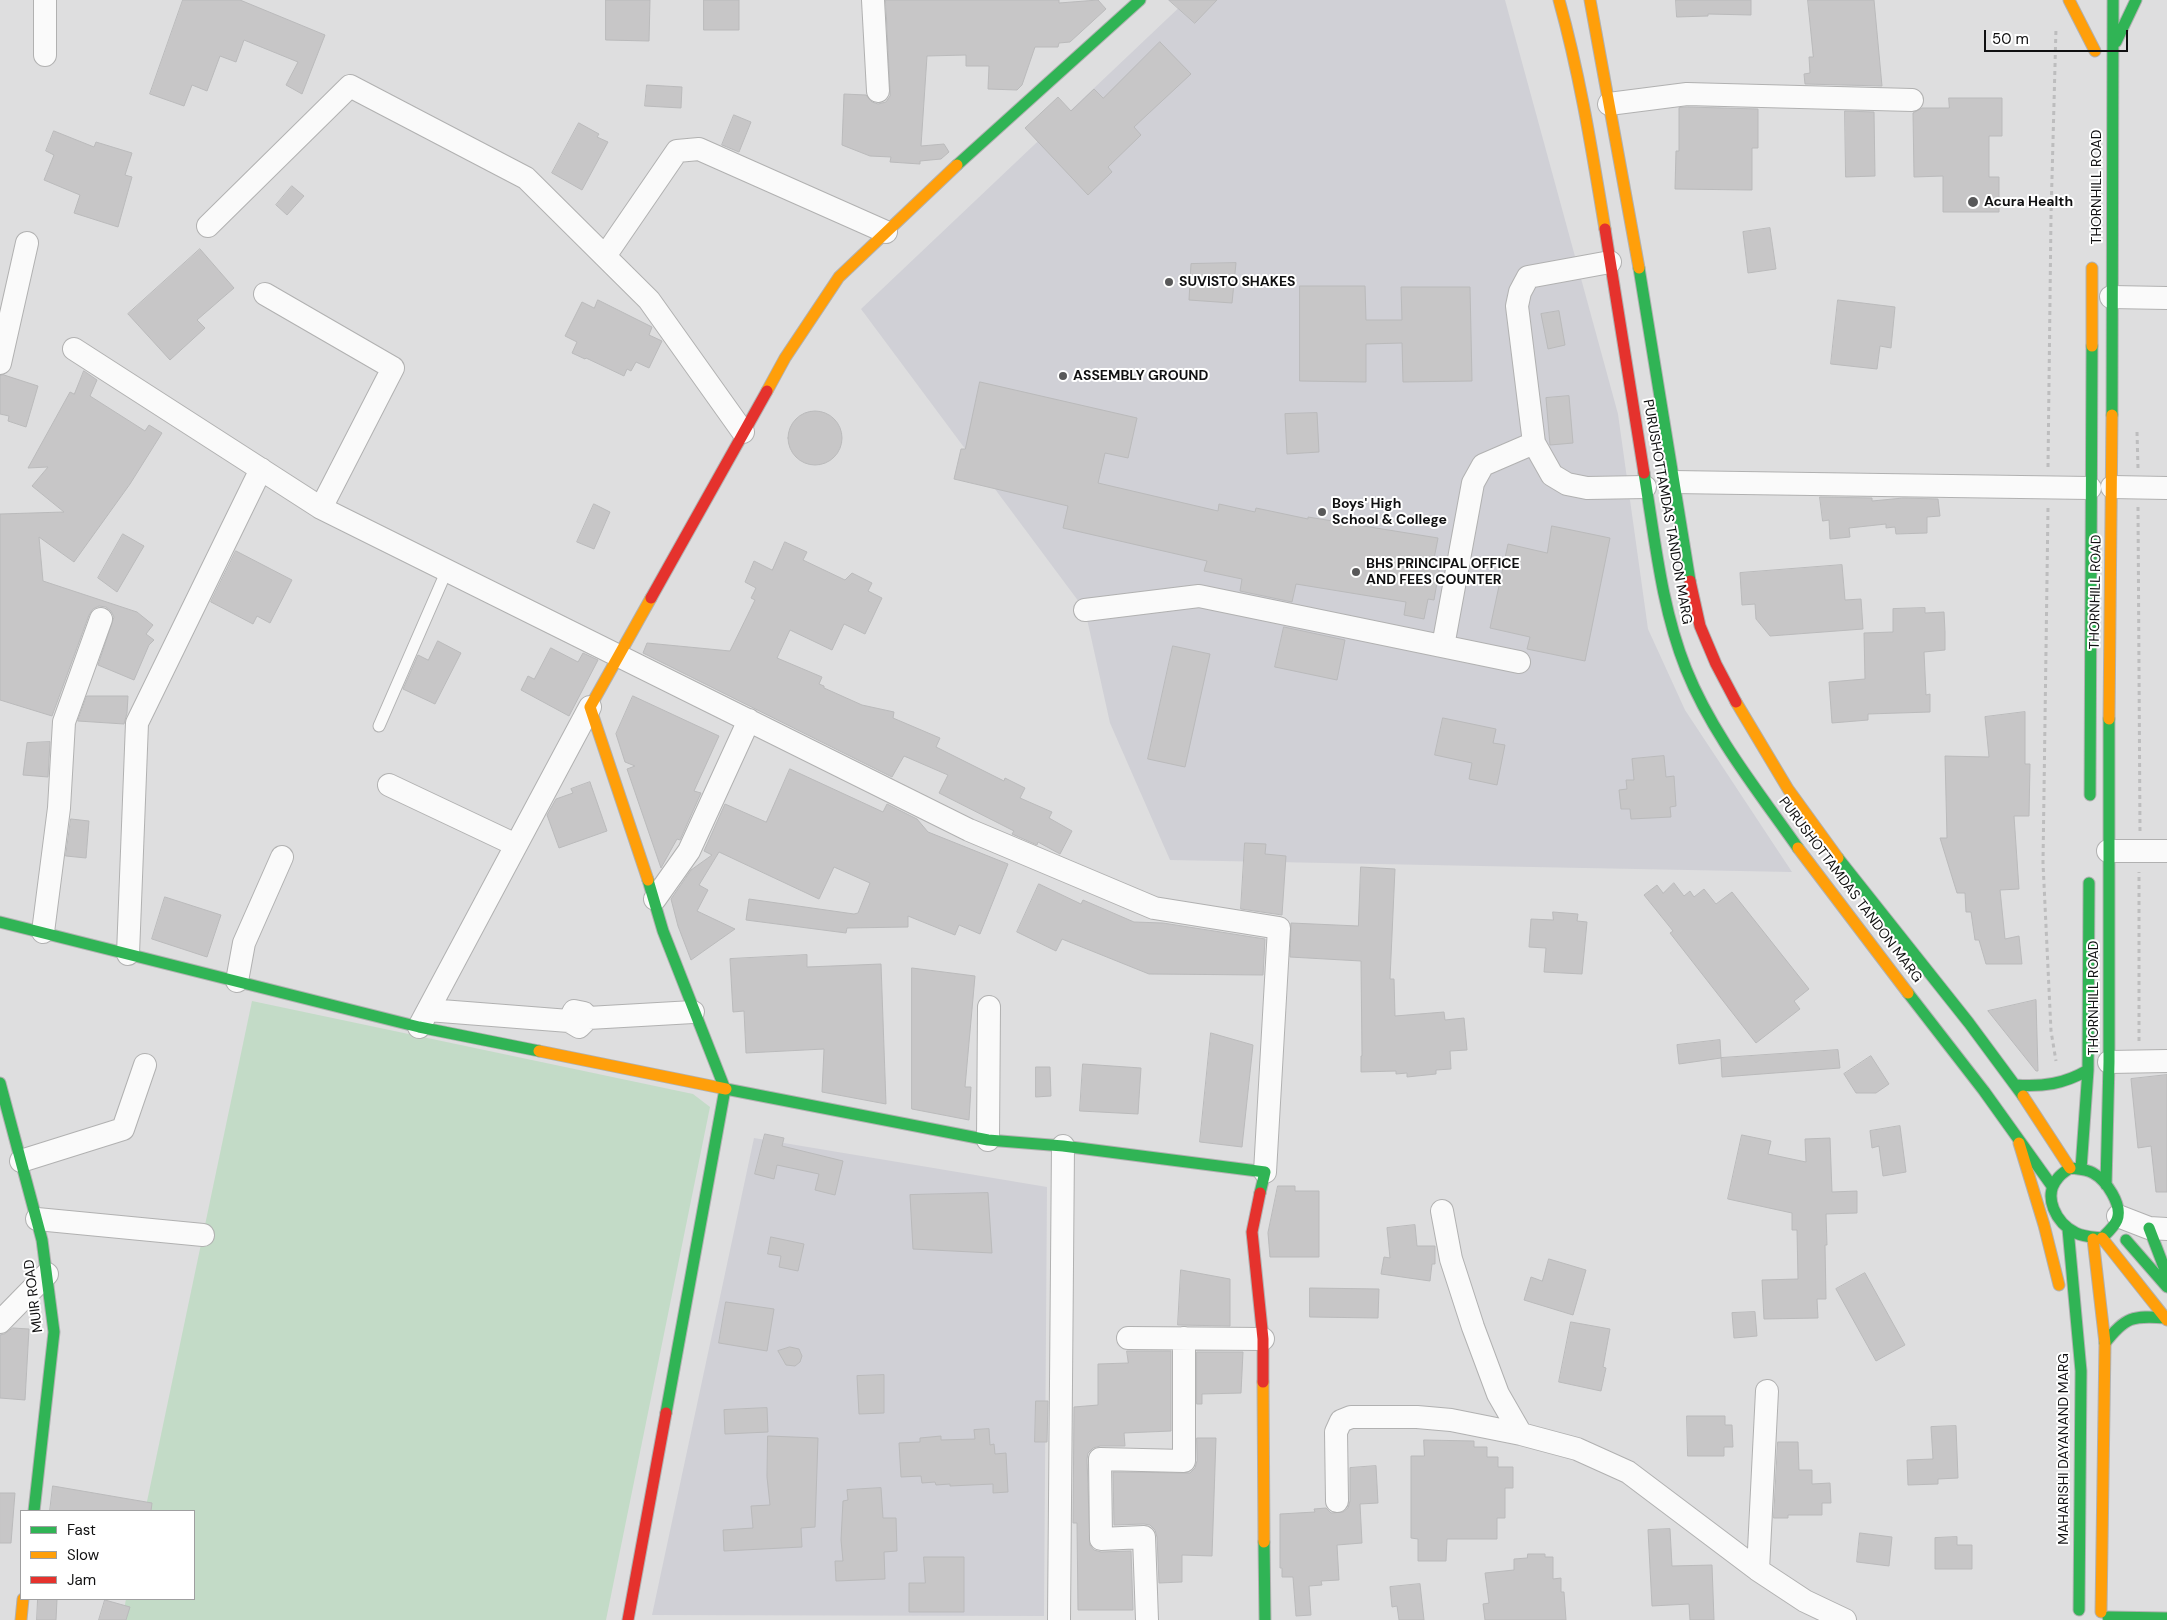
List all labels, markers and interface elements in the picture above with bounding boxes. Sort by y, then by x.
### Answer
scale bar [1987,20,2131,52]
text: 50 m [1992,29,2029,49]
street label: THORNHILL ROAD [2089,130,2105,244]
place label: Acura Health [1984,194,2073,210]
marker: Acura Health [1966,195,1980,209]
place label: SUVISTO SHAKES [1179,274,1296,290]
marker: SUVISTO SHAKES [1163,276,1175,288]
place label: ASSEMBLY GROUND [1073,368,1208,384]
marker: ASSEMBLY GROUND [1057,370,1069,382]
street label: PURUSHOTTAMDAS TANDON MARG [1639,398,1695,626]
place label: Boys' High School & College [1332,496,1447,528]
marker: Boys' High School & College [1316,506,1328,518]
street label: THORNHILL ROAD [2087,534,2105,650]
place label: BHS PRINCIPAL OFFICE AND FEES COUNTER [1366,556,1520,588]
marker: BHS PRINCIPAL OFFICE AND FEES COUNTER [1350,566,1362,578]
street label: PURUSHOTTAMDAS TANDON MARG [1775,794,1925,986]
street label: THORNHILL ROAD [2086,941,2102,1055]
street label: MUIR ROAD [21,1258,47,1334]
street label: MAHARISHI DAYANAND MARG [2056,1353,2072,1545]
legend [20,1510,195,1600]
text: Fast [67,1520,96,1540]
text: Slow [67,1545,99,1565]
text: Jam [67,1570,96,1590]

